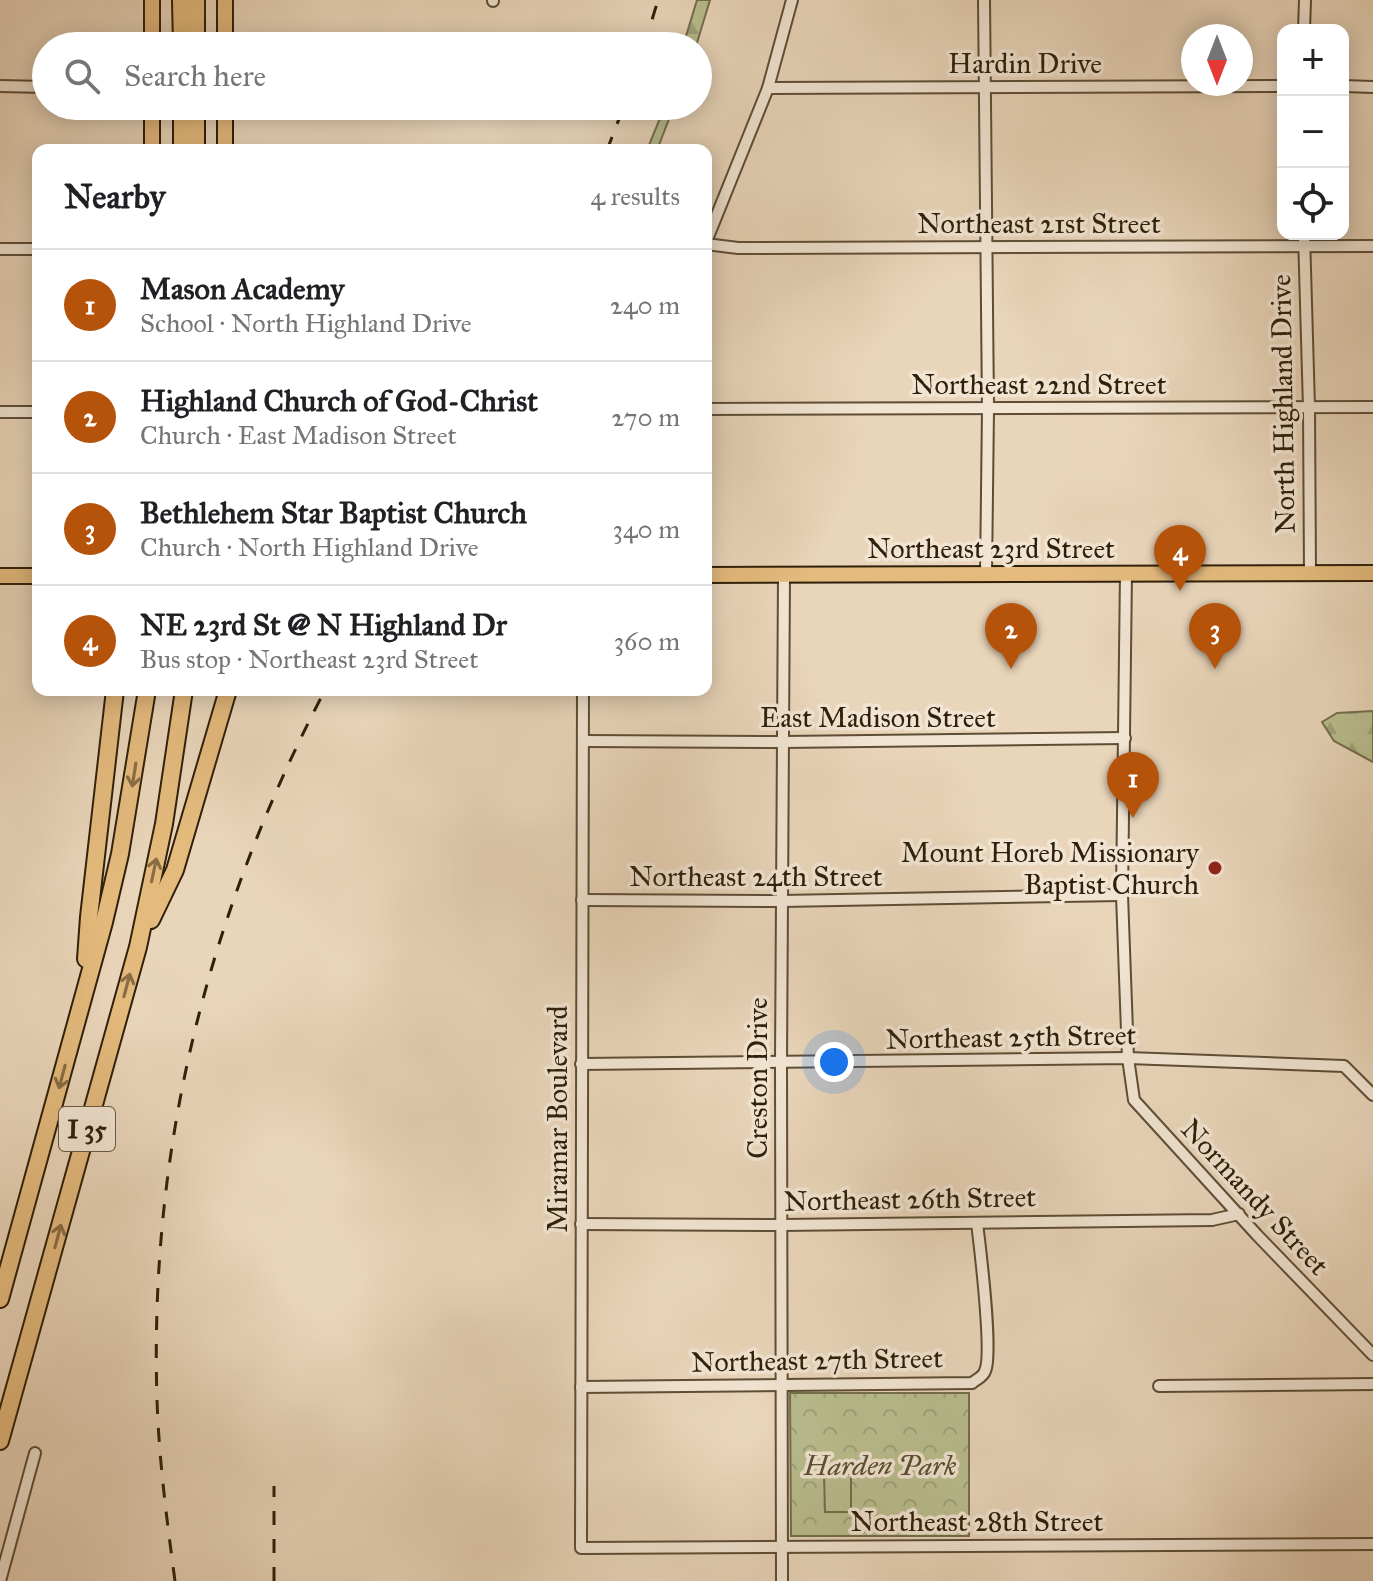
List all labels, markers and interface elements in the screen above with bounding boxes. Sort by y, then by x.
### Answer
north arrow [1181,24,1253,96]
map controls [1277,24,1349,240]
button: + [1277,24,1349,96]
search box [32,32,712,120]
street label: Hardin Drive [948,46,1102,81]
icon: search [60,54,104,98]
text: Search here [124,58,266,94]
button: − [1277,96,1349,168]
button: locate [1277,168,1349,240]
text: Nearby [64,176,166,217]
text: 4 results [591,180,680,212]
street label: Northeast 21st Street [917,206,1161,241]
text: Mason Academy [140,271,344,307]
street label: North Highland Drive [1263,274,1303,534]
text: 1 [85,289,95,321]
text: 240 m [610,289,680,321]
text: School · North Highland Drive [140,307,472,339]
street label: Northeast 22nd Street [911,367,1167,402]
text: Highland Church of God-Christ [140,383,538,419]
text: 2 [84,401,96,433]
text: 270 m [611,401,680,433]
text: Church · East Madison Street [140,419,457,451]
text: Bethlehem Star Baptist Church [140,495,527,531]
text: 3 [85,513,95,545]
text: 340 m [613,513,680,545]
pin: 4 [1154,525,1206,591]
text: Church · North Highland Drive [140,531,479,563]
street label: Northeast 23rd Street [867,531,1115,566]
pin: 2 [985,603,1037,669]
pin: 3 [1189,603,1241,669]
text: NE 23rd St @ N Highland Dr [140,607,507,643]
text: 4 [83,625,97,657]
text: 360 m [614,625,680,657]
text: Bus stop · Northeast 23rd Street [140,643,478,675]
street label: East Madison Street [760,700,996,735]
pin: 1 [1107,752,1159,818]
one-way arrow [126,762,141,787]
place label: Mount Horeb Missionary Baptist Church [901,835,1200,902]
one-way arrow [147,858,162,884]
street label: Northeast 24th Street [629,859,883,894]
marker: Mount Horeb Missionary Baptist Church [1206,859,1224,877]
one-way arrow [120,973,135,999]
street label: Creston Drive [740,997,775,1159]
street label: Miramar Boulevard [540,1005,575,1233]
street label: Northeast 25th Street [885,1017,1137,1057]
your location [814,1042,854,1082]
one-way arrow [54,1064,69,1090]
road number: I 35 [59,1107,115,1151]
street label: Normandy Street [1174,1112,1336,1283]
street label: Northeast 26th Street [784,1179,1036,1219]
one-way arrow [51,1223,66,1249]
street label: Northeast 27th Street [691,1340,943,1380]
park label: Harden Park [803,1448,957,1483]
street label: Northeast 28th Street [851,1504,1103,1539]

